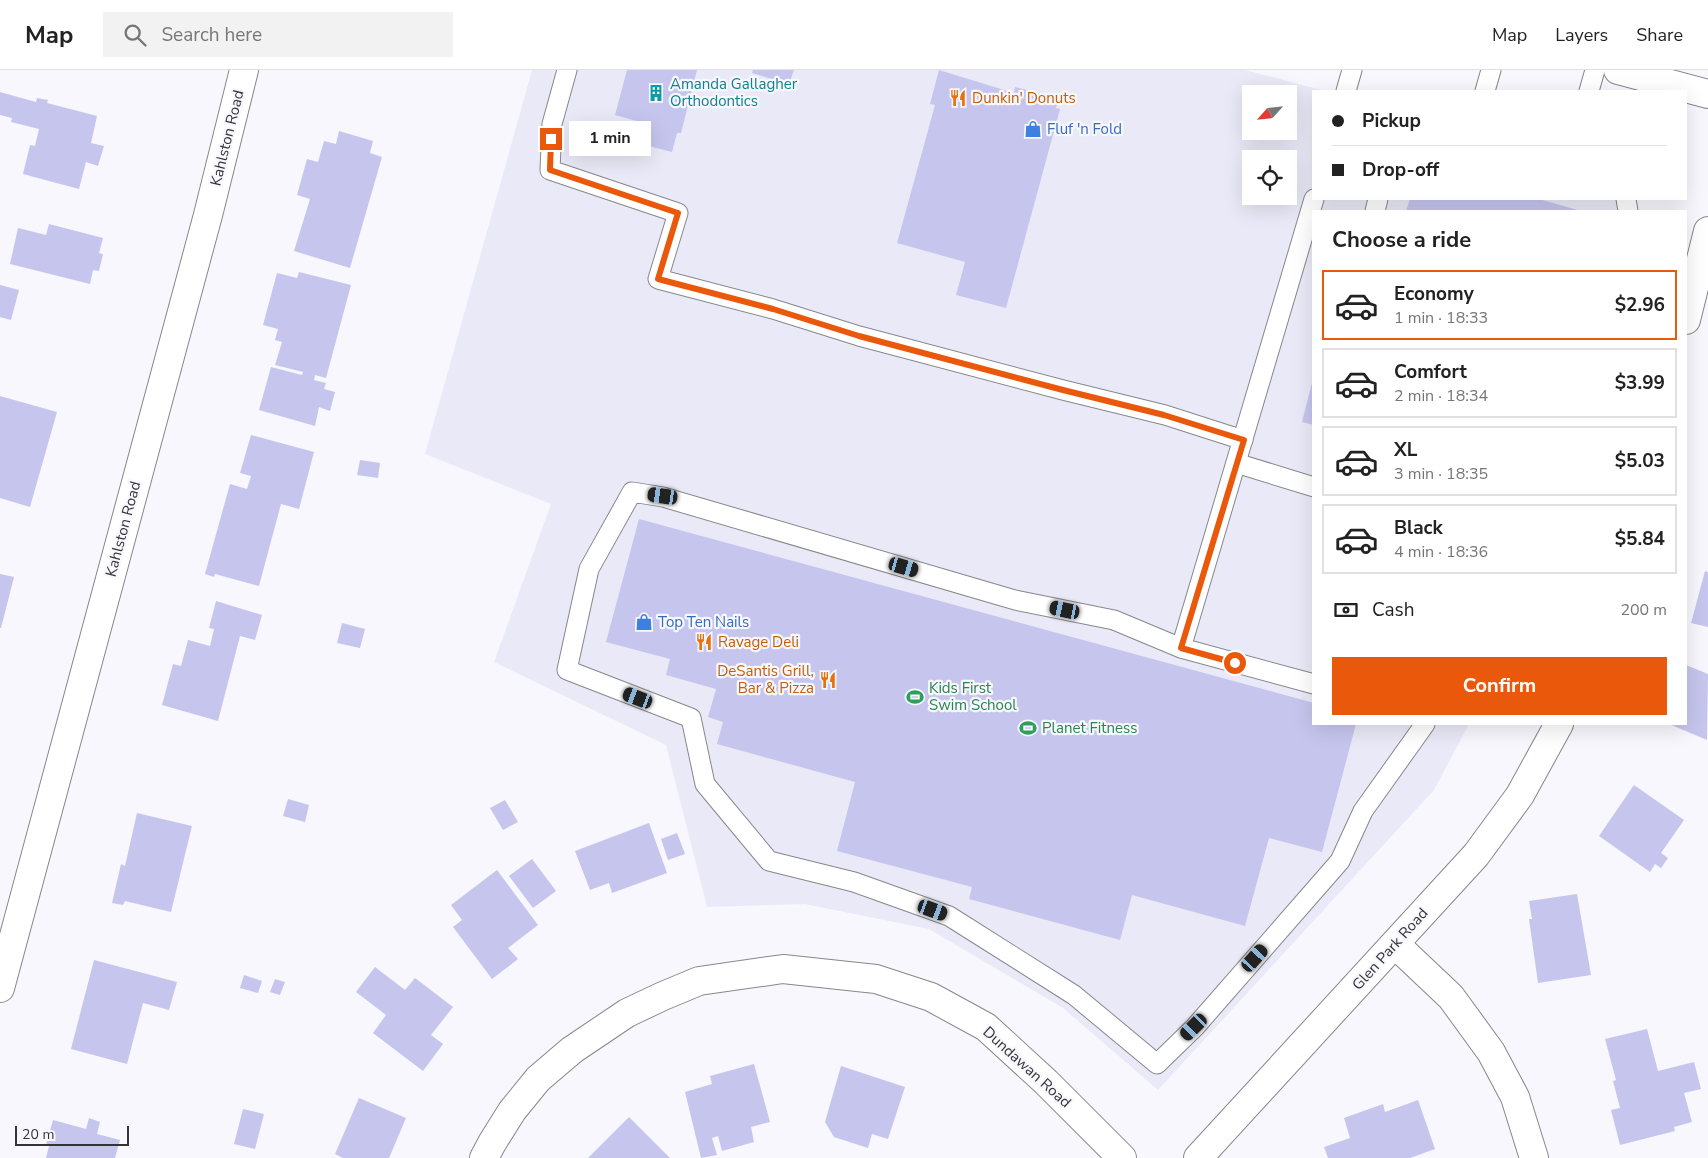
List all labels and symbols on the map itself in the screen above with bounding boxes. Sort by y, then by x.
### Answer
place label: Amanda Gallagher Orthodontics [670,74,798,111]
building icon: Amanda Gallagher Orthodontics [646,83,666,103]
north arrow [1242,85,1298,140]
street label: Kahlston Road [205,88,249,188]
restaurant icon: Dunkin' Donuts [948,88,968,108]
place label: Dunkin' Donuts [972,88,1076,108]
shop icon: Fluf 'n Fold [1023,119,1043,139]
place label: Fluf 'n Fold [1047,119,1122,139]
callout: 1 min [568,122,651,156]
route end [540,128,562,150]
street label: Kahlston Road [101,479,145,579]
car [647,486,678,506]
car [887,556,920,578]
car [1048,600,1081,620]
shop icon: Top Ten Nails [634,612,654,632]
place label: Top Ten Nails [658,612,749,632]
restaurant icon: Ravage Deli [694,632,714,652]
place label: Ravage Deli [718,632,799,652]
route start [1224,652,1246,674]
place label: DeSantis Grill, Bar & Pizza [717,661,814,698]
restaurant icon: DeSantis Grill, Bar & Pizza [818,670,838,690]
place label: Kids First Swim School [929,678,1017,715]
car [621,686,654,710]
sports icon: Kids First Swim School [905,687,925,707]
sports icon: Planet Fitness [1018,718,1038,738]
place label: Planet Fitness [1042,718,1137,738]
car [916,898,949,922]
street label: Glen Park Road [1348,904,1432,994]
car [1239,942,1270,974]
car [1178,1011,1209,1043]
street label: Dundawan Road [979,1022,1075,1112]
scale bar [15,1123,129,1146]

